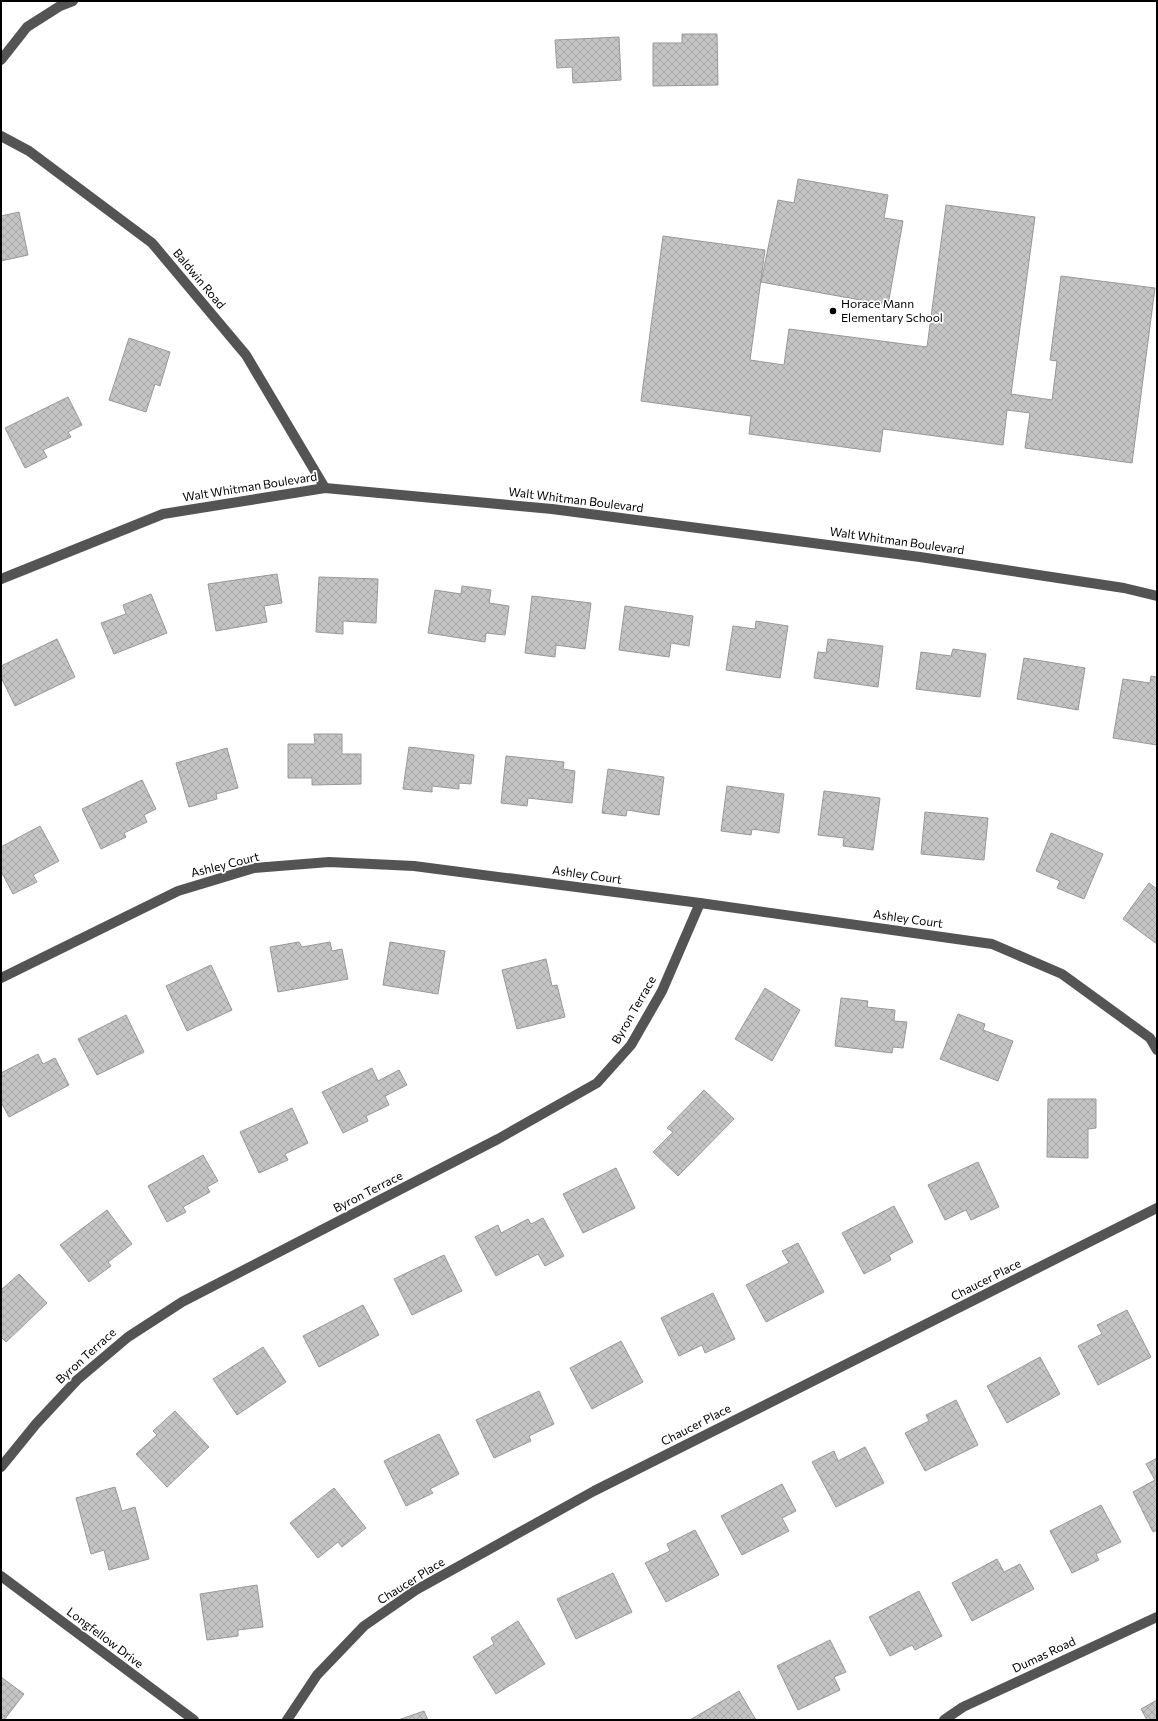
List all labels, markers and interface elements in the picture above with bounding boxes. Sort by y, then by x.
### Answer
street label: Baldwin Road [171,246,229,311]
place label: Horace Mann Elementary School [841,296,943,324]
marker: Horace Mann Elementary School [828,306,838,316]
street label: Walt Whitman Boulevard [182,468,318,504]
street label: Walt Whitman Boulevard [508,484,644,514]
street label: Walt Whitman Boulevard [829,524,965,556]
street label: Ashley Court [189,849,261,879]
street label: Ashley Court [551,862,623,886]
street label: Ashley Court [872,906,944,930]
street label: Byron Terrace [608,973,658,1046]
street label: Byron Terrace [331,1168,405,1215]
street label: Chaucer Place [948,1255,1023,1303]
street label: Byron Terrace [52,1325,118,1386]
street label: Chaucer Place [658,1400,733,1448]
street label: Chaucer Place [374,1554,447,1606]
street label: Longfellow Drive [65,1604,147,1671]
street label: Dumas Road [1010,1633,1077,1675]

